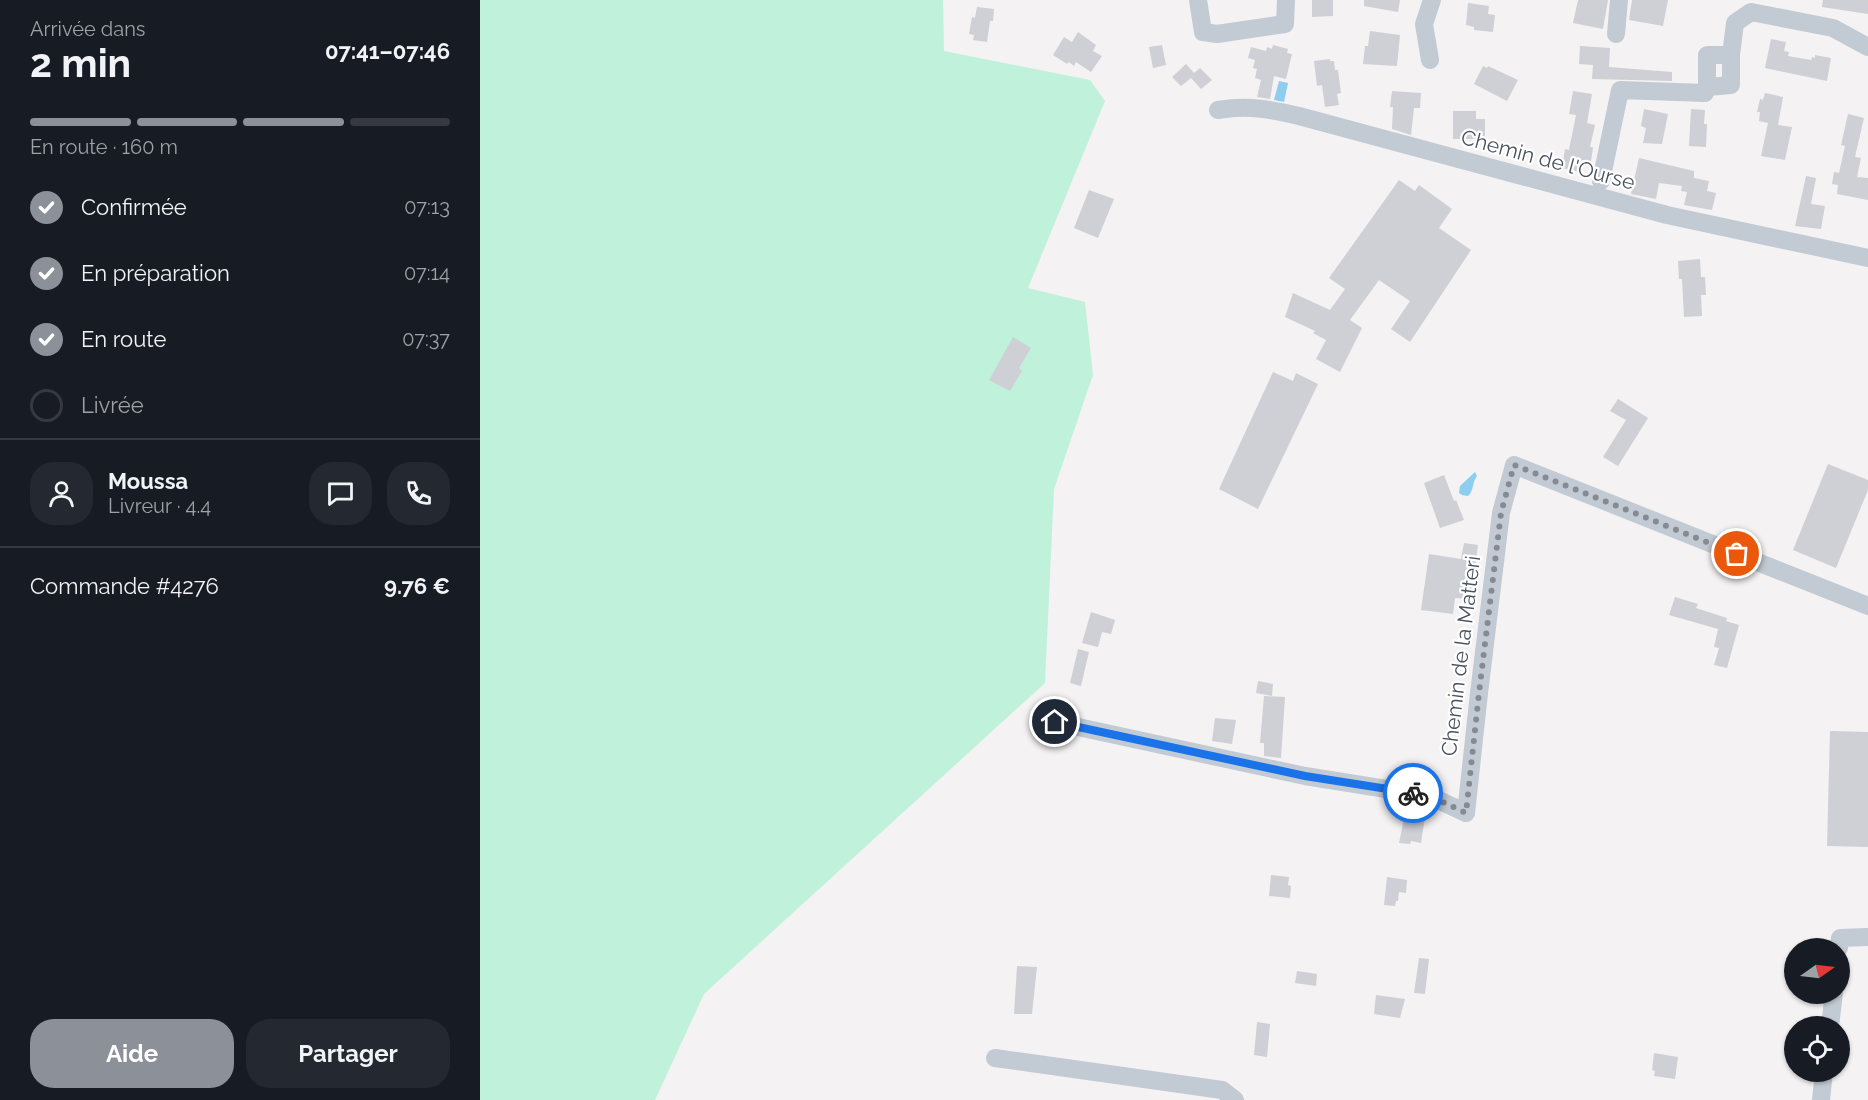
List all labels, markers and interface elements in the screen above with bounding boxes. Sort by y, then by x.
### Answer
text: Arrivée dans [30,17,145,41]
text: 07:41–07:46 [325,38,450,64]
text: 2 min [30,40,131,86]
street label: Chemin de l'Ourse [1459,124,1638,195]
text: En route · 160 m [30,135,178,159]
icon: check [30,191,63,224]
text: Confirmée [81,194,187,220]
text: 07:13 [404,195,450,219]
icon: check [30,257,63,290]
text: En préparation [81,260,230,286]
text: 07:14 [404,261,450,285]
icon: check [30,323,63,356]
text: En route [81,326,166,352]
text: 07:37 [402,327,450,351]
text: Livrée [81,392,144,418]
button: person [30,462,93,525]
button: chat [309,462,372,525]
button: phone [387,462,450,525]
text: Moussa [108,468,188,494]
text: Livreur · 4.4 [108,494,211,518]
pin [1711,528,1762,579]
icon: bag [1720,537,1753,570]
street label: Chemin de la Matteri [1436,554,1485,757]
text: Commande #4276 [30,573,219,599]
text: 9.76 € [384,573,450,599]
pin [1029,696,1080,747]
icon: home [1038,705,1071,738]
courier [1383,763,1443,823]
icon: bike [1397,777,1430,810]
north arrow [1784,938,1850,1004]
map controls [1784,938,1850,1082]
button: locate [1784,1016,1850,1082]
button: Aide [30,1019,234,1088]
button: Partager [246,1019,450,1088]

